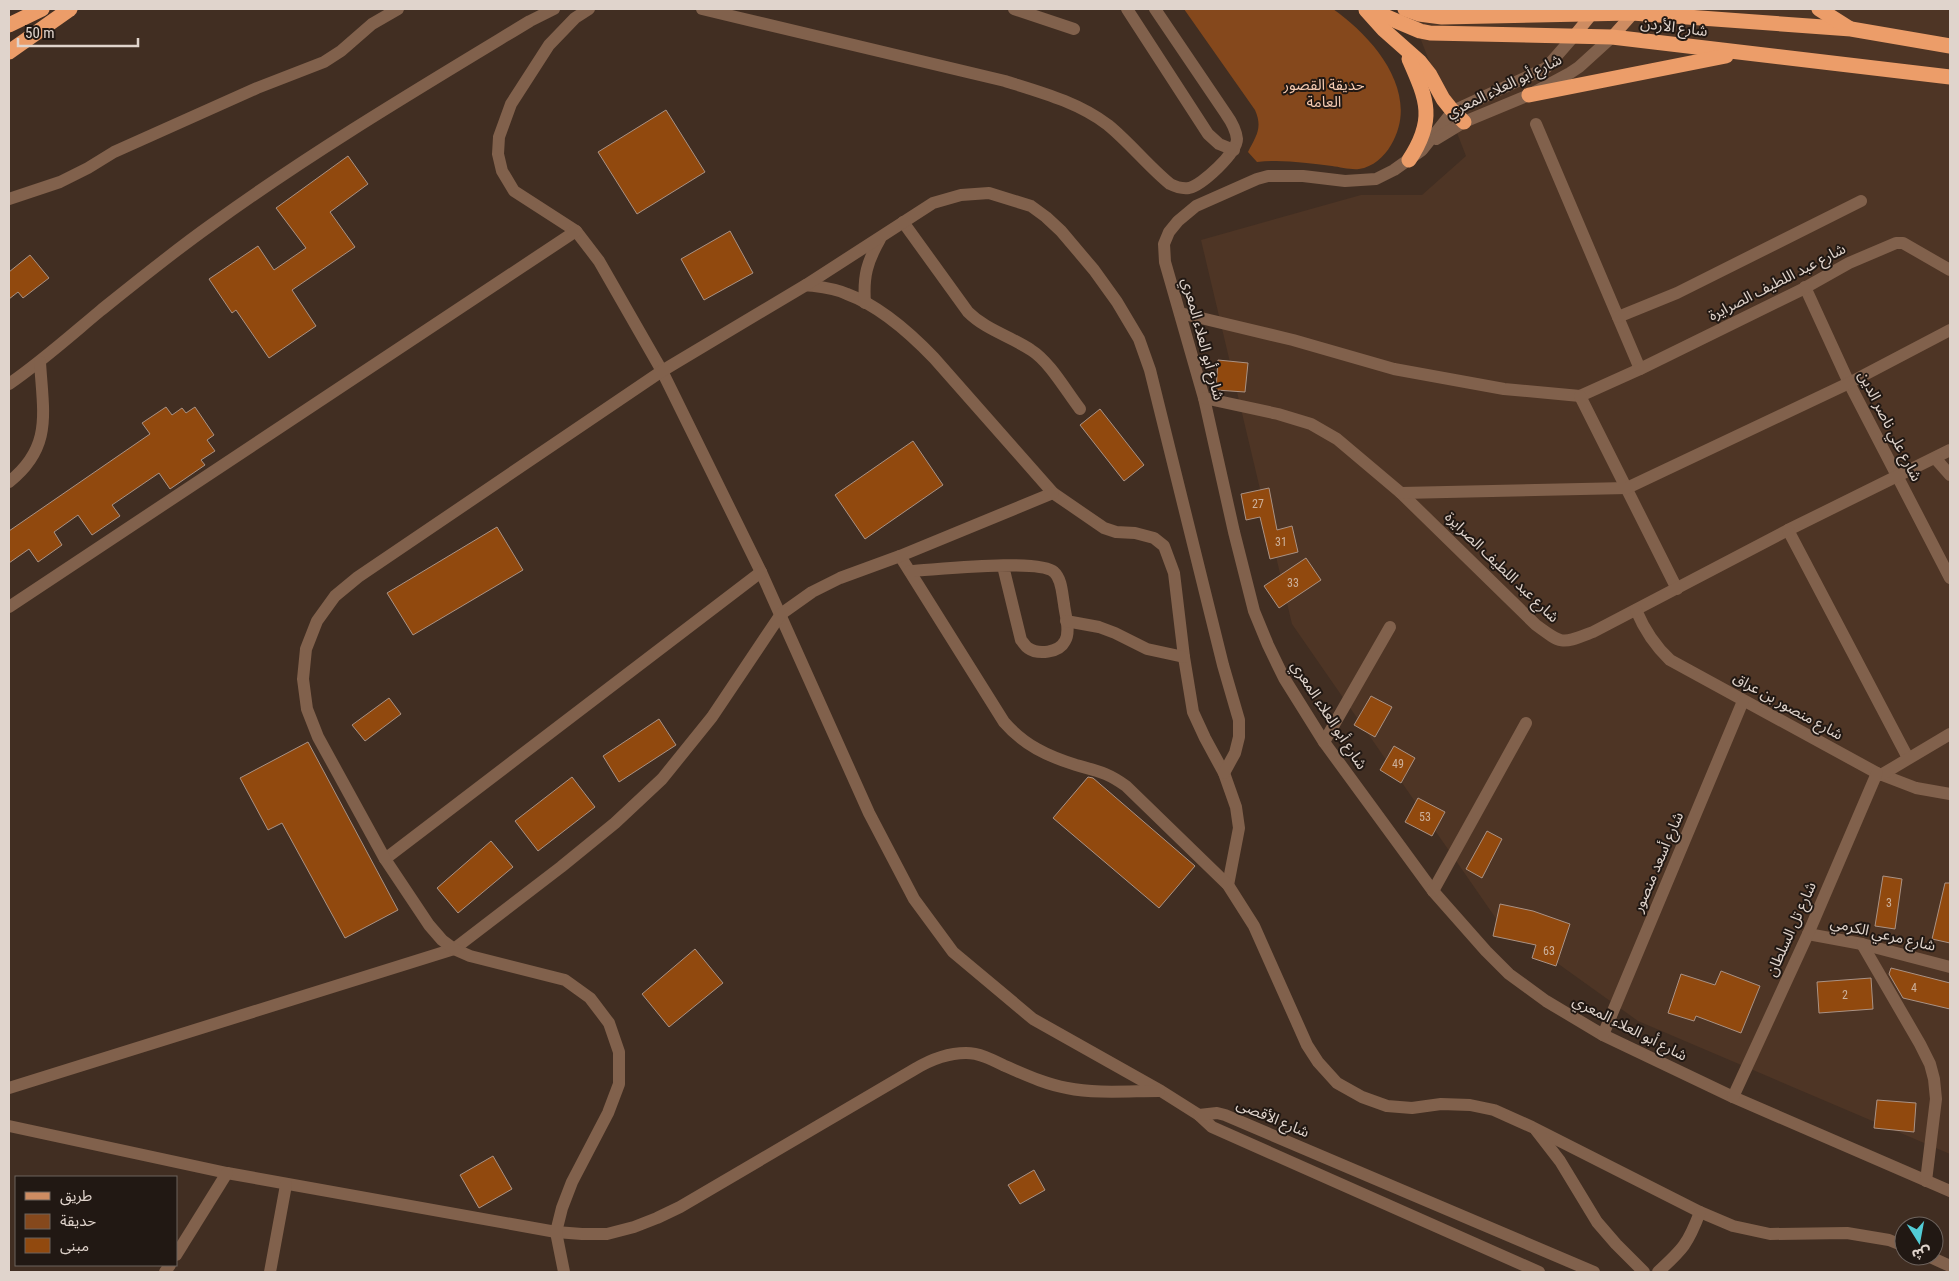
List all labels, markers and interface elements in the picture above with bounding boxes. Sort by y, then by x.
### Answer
street label: شارع الأردن [1639,14,1709,43]
scale bar [18,15,138,47]
text: 50 m [25,24,55,42]
street label: شارع أبو العلاء المعري [1443,50,1566,124]
park label: حديقة القصور العامة [1282,76,1365,111]
street label: شارع عبد اللطيف الصرايرة [1705,239,1850,327]
street label: شارع أبو العلاء المعري [1175,276,1228,403]
street label: شارع علي ناصر الدين [1852,368,1926,486]
house number: 27 [1252,497,1264,511]
street label: شارع عبد اللطيف الصرايرة [1439,508,1563,628]
house number: 31 [1275,535,1287,549]
house number: 33 [1287,576,1299,590]
street label: شارع أبو العلاء المعري [1285,657,1371,775]
street label: شارع منصور بن عراق [1729,668,1846,746]
house number: 49 [1392,757,1404,771]
street label: شارع أسعد منصور [1628,809,1690,917]
house number: 53 [1419,810,1431,824]
street label: شارع تل السلطان [1762,879,1823,980]
house number: 3 [1886,896,1892,910]
street label: شارع مرعي الكرمي [1828,913,1938,958]
house number: 63 [1543,944,1555,958]
house number: 4 [1911,981,1917,995]
house number: 2 [1842,988,1848,1002]
street label: شارع أبو العلاء المعري [1568,991,1690,1067]
street label: شارع الأقصى [1233,1095,1312,1144]
legend [15,1176,178,1266]
text: طريق [60,1187,92,1206]
text: حديقة [60,1212,96,1230]
north arrow [1894,1216,1944,1266]
text: مبنى [60,1237,89,1255]
text: ش [1911,1244,1932,1263]

